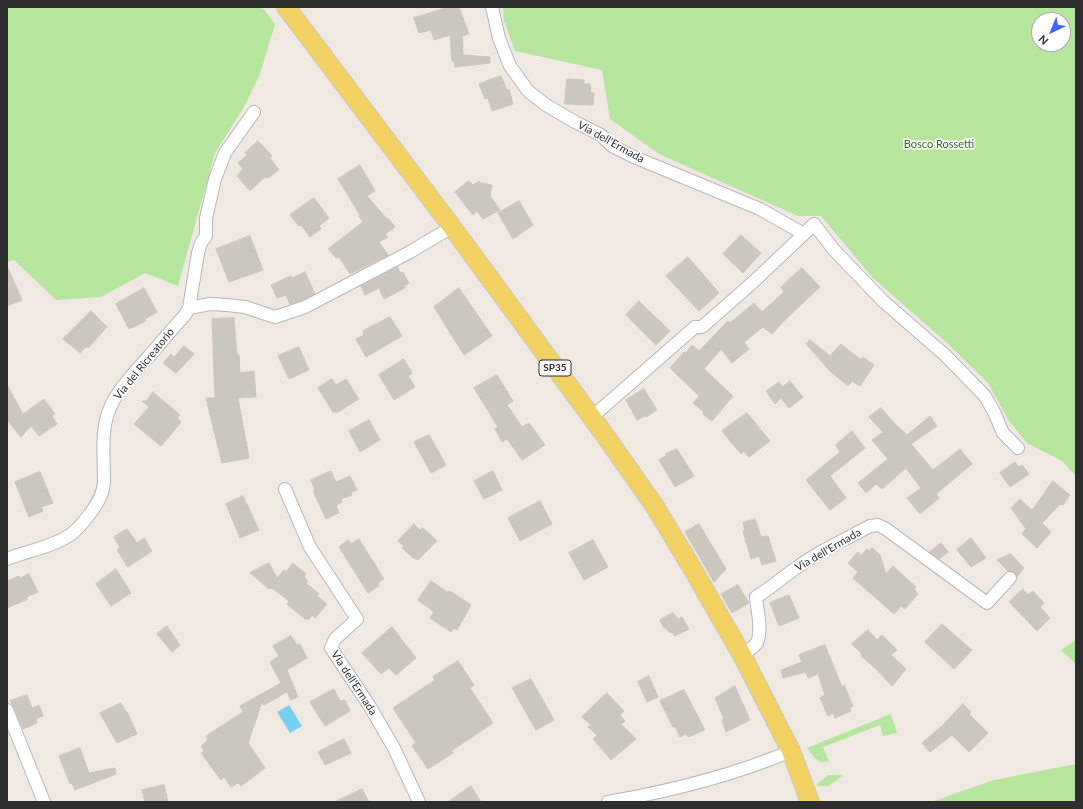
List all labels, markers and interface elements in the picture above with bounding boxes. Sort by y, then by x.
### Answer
north arrow [1031,12,1071,52]
text: N [1035,33,1051,48]
street label: Via dell'Ermada [575,118,647,166]
park label: Bosco Rossetti [904,137,974,151]
street label: Via del Ricreatorio [111,325,177,403]
road number: SP35 [539,360,571,376]
street label: Via dell'Ermada [793,526,863,574]
street label: Via dell'Ermada [328,648,380,718]

